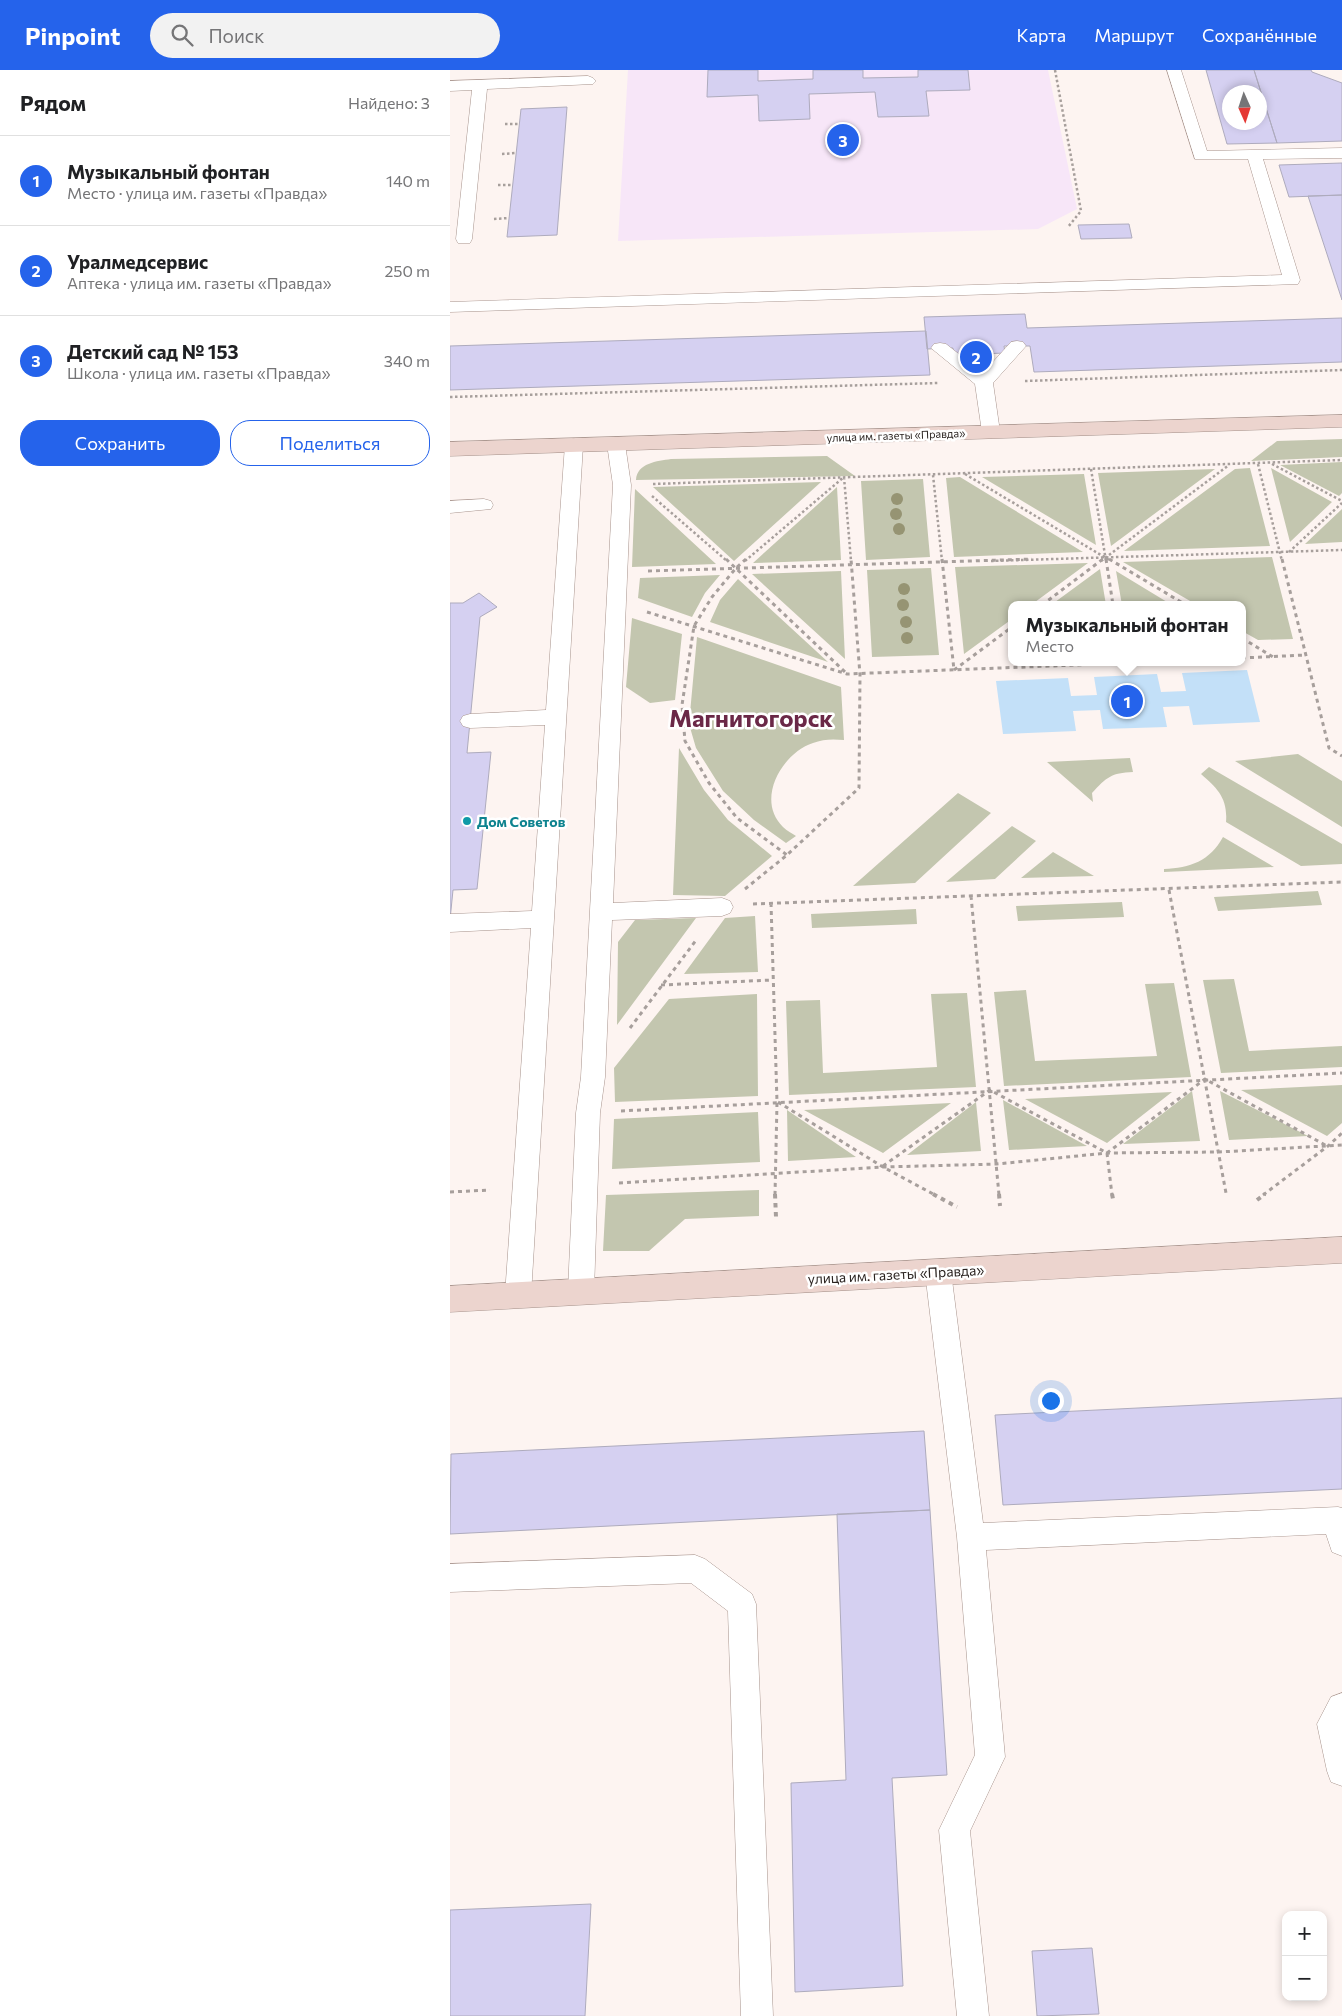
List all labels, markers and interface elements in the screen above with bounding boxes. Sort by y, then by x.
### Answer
search box [150,13,500,58]
text: Pinpoint [25,21,120,50]
icon: search [168,21,196,49]
text: Поиск [208,24,264,47]
text: Карта [1017,24,1066,46]
text: Маршрут [1094,24,1174,46]
text: Сохранённые [1202,24,1317,46]
north arrow [1222,85,1267,130]
text: Рядом [20,90,86,115]
text: Найдено: 3 [348,93,430,112]
pin: 3 [827,121,859,159]
text: Музыкальный фонтан [67,160,270,183]
text: 1 [32,171,40,190]
text: 140 m [386,171,430,190]
text: Место · улица им. газеты «Правда» [67,183,327,202]
text: Уралмедсервис [67,250,208,273]
text: 2 [31,261,41,280]
text: 250 m [384,261,430,280]
text: Аптека · улица им. газеты «Правда» [67,273,332,292]
pin: 2 [960,338,992,376]
text: Детский сад № 153 [67,340,239,363]
text: 3 [31,351,41,370]
text: 340 m [384,351,430,370]
text: Школа · улица им. газеты «Правда» [67,363,331,382]
button: Сохранить [20,420,220,466]
button: Поделиться [230,420,430,466]
street label: улица им. газеты «Правда» [826,426,966,444]
popup [1008,601,1246,666]
text: Музыкальный фонтан [1026,613,1228,636]
text: Место [1026,636,1074,655]
pin: 1 [1111,682,1143,720]
district label: Магнитогорск [669,703,833,732]
place label: Дом Советов [477,813,566,830]
marker: Дом Советов [461,815,473,827]
street label: улица им. газеты «Правда» [807,1261,985,1287]
your location [1038,1388,1064,1414]
map controls [1282,1911,1327,2001]
button: + [1282,1911,1327,1956]
button: − [1282,1956,1327,2001]

